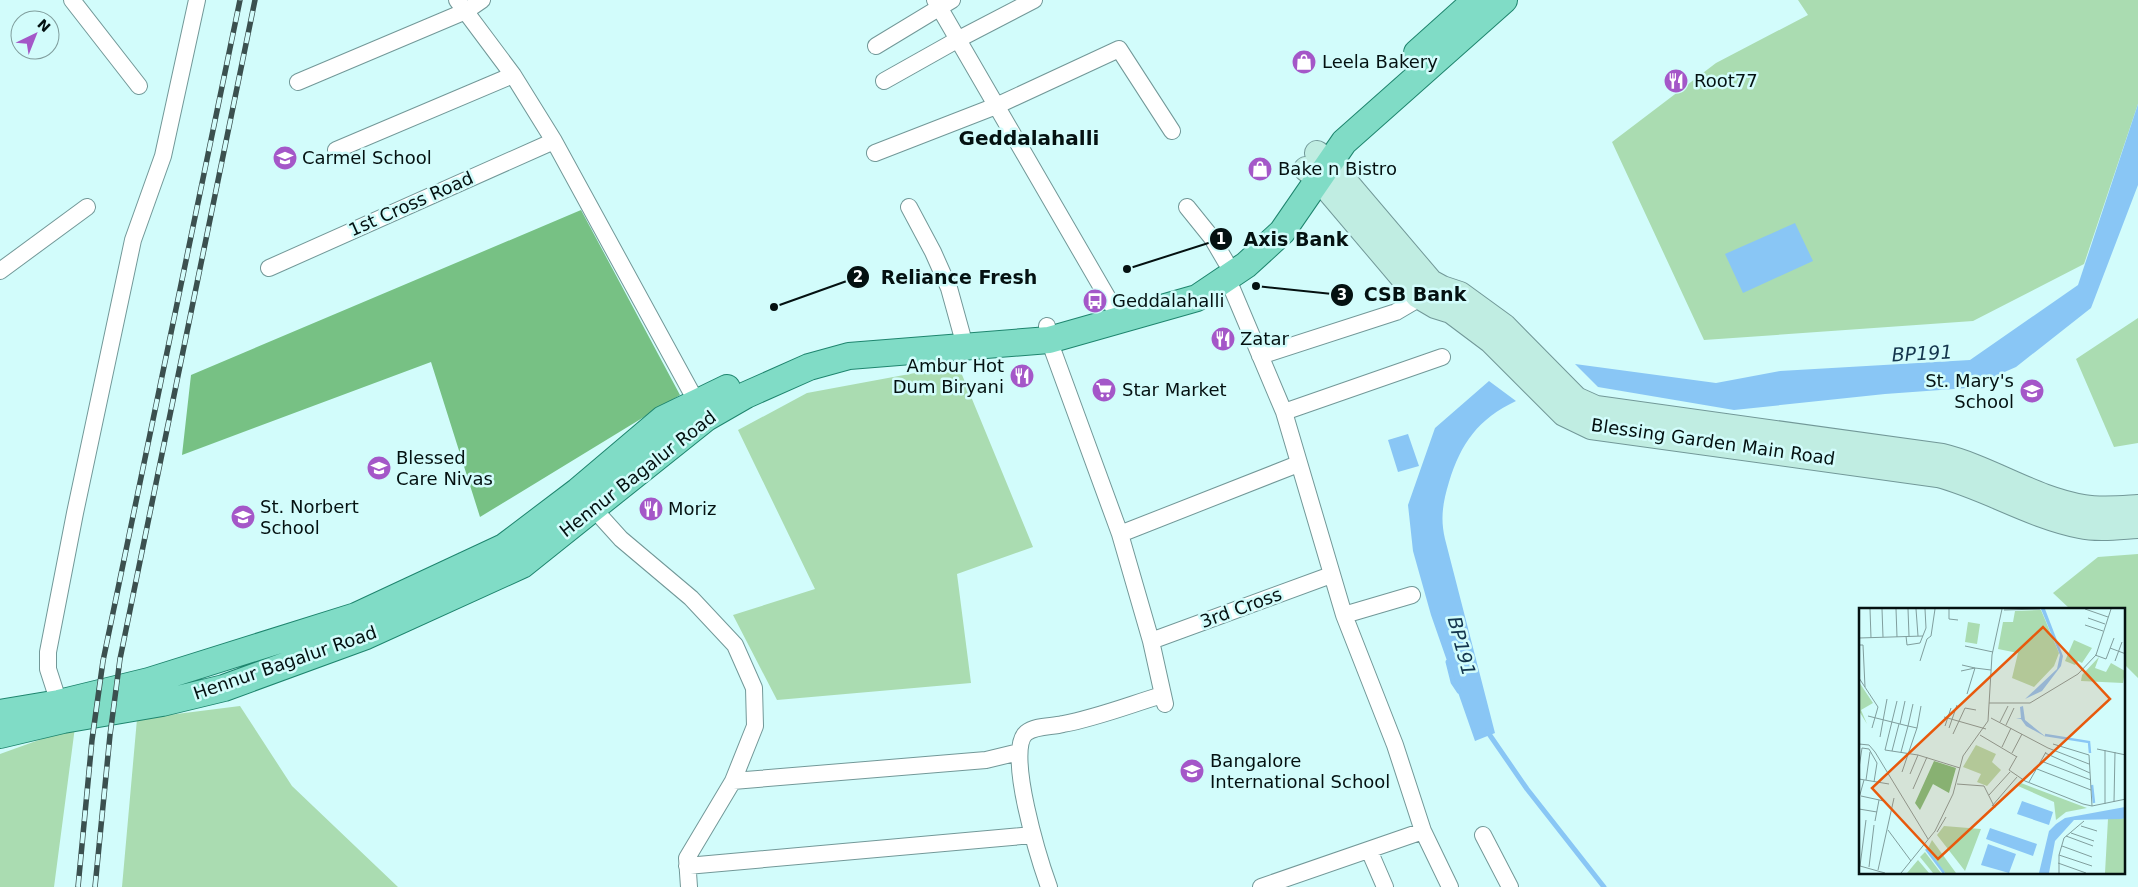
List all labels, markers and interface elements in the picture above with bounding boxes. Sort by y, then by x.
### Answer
north arrow [10,10,60,60]
text: N [34,16,54,35]
shop icon: Leela Bakery [1291,49,1317,75]
place label: Leela Bakery [1322,51,1438,72]
restaurant icon: Root77 [1663,68,1689,94]
place label: Root77 [1694,70,1758,91]
district label: Geddalahalli [959,126,1099,150]
school or university icon: Carmel School [272,145,298,171]
place label: Carmel School [302,147,432,168]
shop icon: Bake n Bistro [1247,156,1273,182]
place label: Bake n Bistro [1278,158,1397,179]
street label: 1st Cross Road [345,167,476,240]
callout: Axis Bank [1208,222,1358,256]
text: Axis Bank [1244,228,1349,250]
text: 1 [1216,230,1226,248]
callout: Reliance Fresh [846,260,1047,294]
text: Reliance Fresh [881,266,1037,288]
text: 2 [853,268,863,286]
callout: CSB Bank [1329,278,1477,312]
text: CSB Bank [1364,283,1467,305]
text: 3 [1337,286,1347,304]
bus stop icon: Geddalahalli [1082,288,1108,314]
place label: Geddalahalli [1112,290,1224,311]
restaurant icon: Zatar [1210,326,1236,352]
place label: Zatar [1240,328,1289,349]
water label: BP191 [1891,340,1953,366]
place label: Ambur Hot Dum Biryani [893,355,1004,397]
restaurant icon: Ambur Hot Dum Biryani [1009,363,1035,389]
place label: St. Mary's School [1925,370,2014,412]
supermarket icon: Star Market [1091,377,1117,403]
school or university icon: St. Mary's School [2019,378,2045,404]
place label: Star Market [1122,379,1227,400]
street label: Hennur Bagalur Road [555,406,720,541]
street label: Blessing Garden Main Road [1590,414,1836,469]
place label: Blessed Care Nivas [396,447,493,489]
school or university icon: Blessed Care Nivas [366,455,392,481]
place label: St. Norbert School [260,496,359,538]
restaurant icon: Moriz [638,496,664,522]
place label: Moriz [668,498,716,519]
school or university icon: St. Norbert School [230,504,256,530]
street label: 3rd Cross [1197,583,1284,632]
inset map [1859,608,2126,874]
water label: BP191 [1444,614,1480,678]
street label: Hennur Bagalur Road [190,621,379,704]
place label: Bangalore International School [1210,750,1390,792]
school or university icon: Bangalore International School [1179,758,1205,784]

